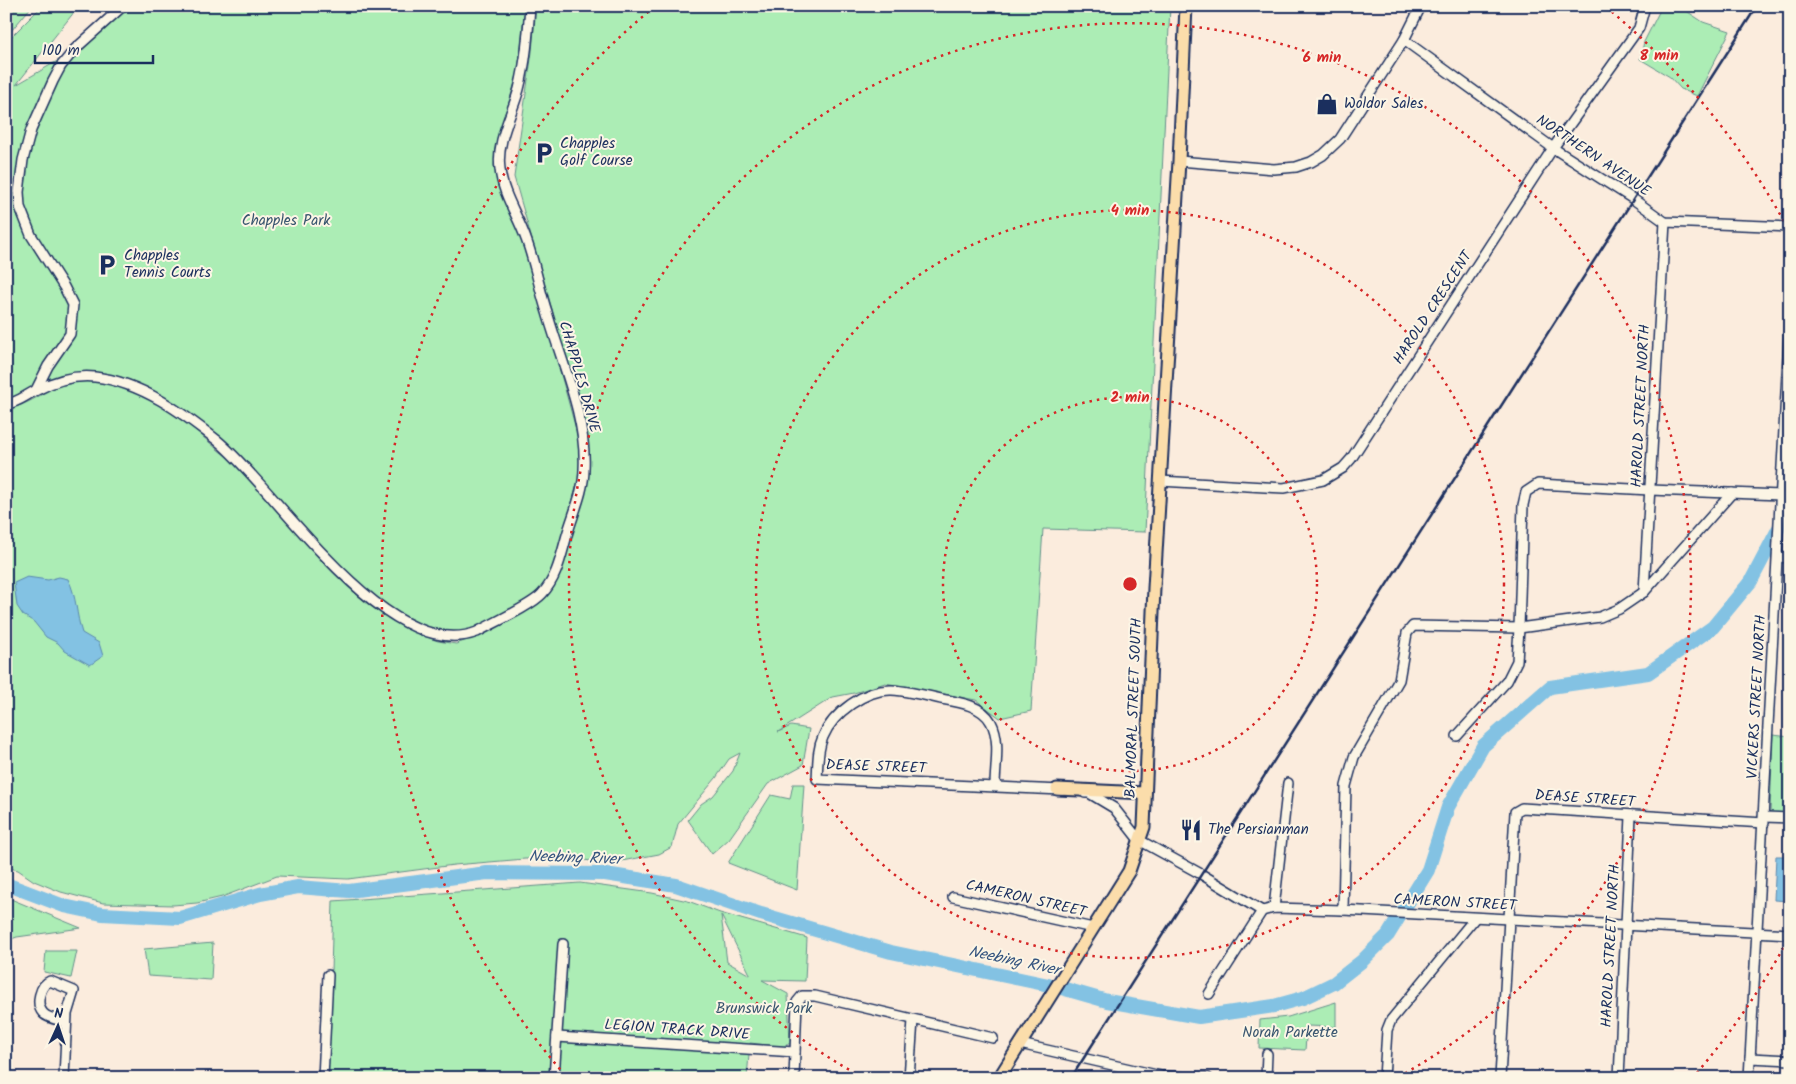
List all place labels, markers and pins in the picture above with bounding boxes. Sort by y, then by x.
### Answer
shop icon: Woldor Sales [1314,91,1340,117]
place label: Woldor Sales [1344,92,1424,116]
place label: Chapples Golf Course [560,132,633,173]
parking icon: Chapples Golf Course [531,140,557,166]
place label: Chapples Tennis Courts [124,244,212,285]
parking icon: Chapples Tennis Courts [94,252,120,278]
centre of rings [1121,575,1139,593]
restaurant icon: The Persianman [1178,817,1204,843]
place label: The Persianman [1208,818,1309,842]

